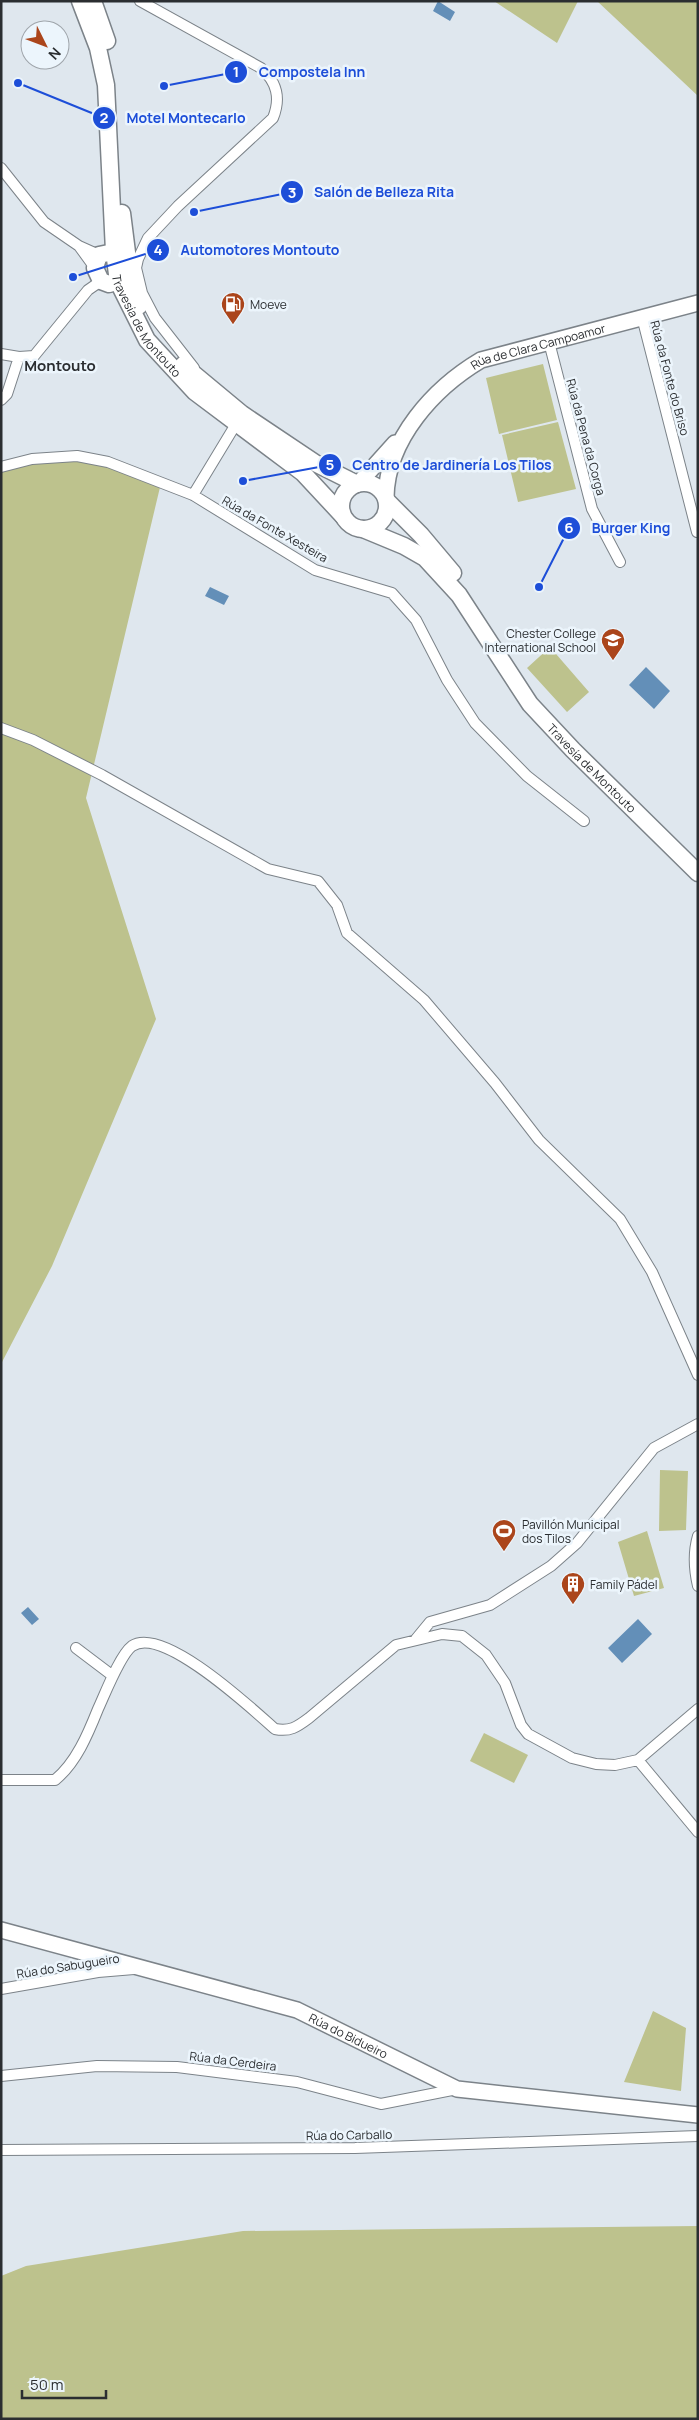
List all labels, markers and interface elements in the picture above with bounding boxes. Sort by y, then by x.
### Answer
north arrow [20,20,70,70]
text: N [45,44,65,64]
callout: Compostela Inn [223,57,375,86]
text: 1 [233,61,239,82]
text: Compostela Inn [259,62,365,81]
callout: Motel Montecarlo [91,103,255,132]
text: 2 [100,107,109,128]
text: Motel Montecarlo [126,108,246,127]
callout: Salón de Belleza Rita [279,178,464,207]
text: 3 [288,182,296,203]
text: Salón de Belleza Rita [314,182,454,201]
callout: Automotores Montouto [145,235,349,264]
text: 4 [153,239,163,260]
text: Automotores Montouto [181,240,340,259]
street label: Travesía de Montouto [109,274,185,381]
fuel station icon: Moeve [220,291,246,325]
place label: Moeve [250,296,287,313]
street label: Rúa de Clara Campoamor [467,319,608,373]
street label: Rúa da Fonte do Briso [646,319,694,437]
district label: Montouto [24,355,96,376]
street label: Rúa da Pena da Corga [562,377,610,497]
callout: Centro de Jardinería Los Tilos [318,450,562,479]
text: 5 [326,454,335,475]
text: Centro de Jardinería Los Tilos [352,455,552,474]
street label: Rúa da Fonte Xesteira [219,492,331,566]
callout: Burger King [557,513,681,542]
text: 6 [564,517,574,538]
text: Burger King [592,518,670,537]
place label: Chester College International School [485,625,596,656]
school or university icon: Chester College International School [600,627,626,661]
street label: Travesía de Montouto [544,720,640,816]
place label: Pavillón Municipal dos Tilos [522,1516,620,1547]
sports icon: Pavillón Municipal dos Tilos [491,1518,517,1552]
building icon: Family Pádel [560,1571,586,1605]
place label: Family Pádel [590,1576,658,1593]
street label: Rúa do Sabugueiro [15,1949,121,1983]
street label: Rúa do Bidueiro [306,2009,391,2062]
street label: Rúa da Cerdeira [189,2047,277,2075]
street label: Rúa do Carballo [306,2126,392,2144]
scale bar [22,2368,106,2400]
text: 50 m [30,2374,64,2395]

